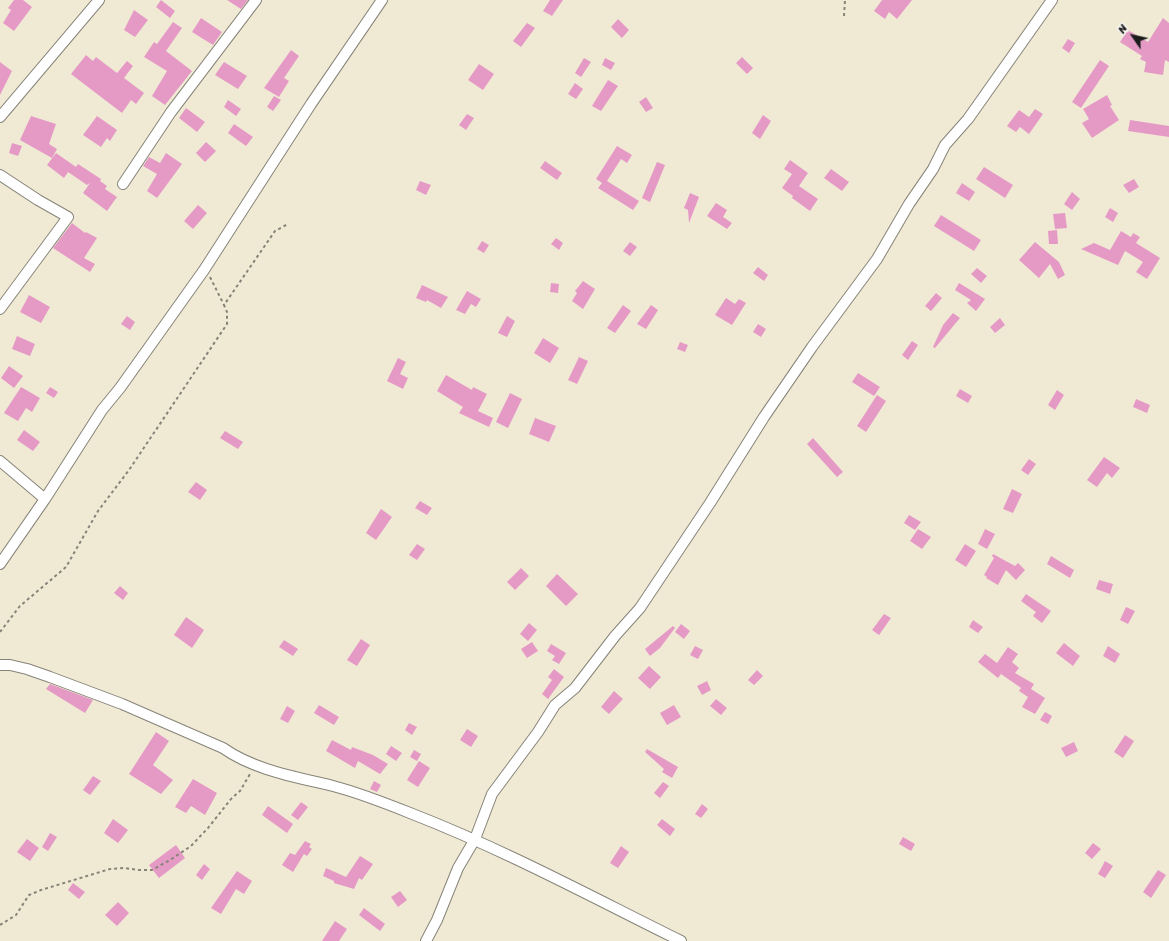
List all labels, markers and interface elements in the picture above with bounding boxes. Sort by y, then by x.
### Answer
north arrow [1113,16,1153,56]
text: N [1113,21,1133,37]

